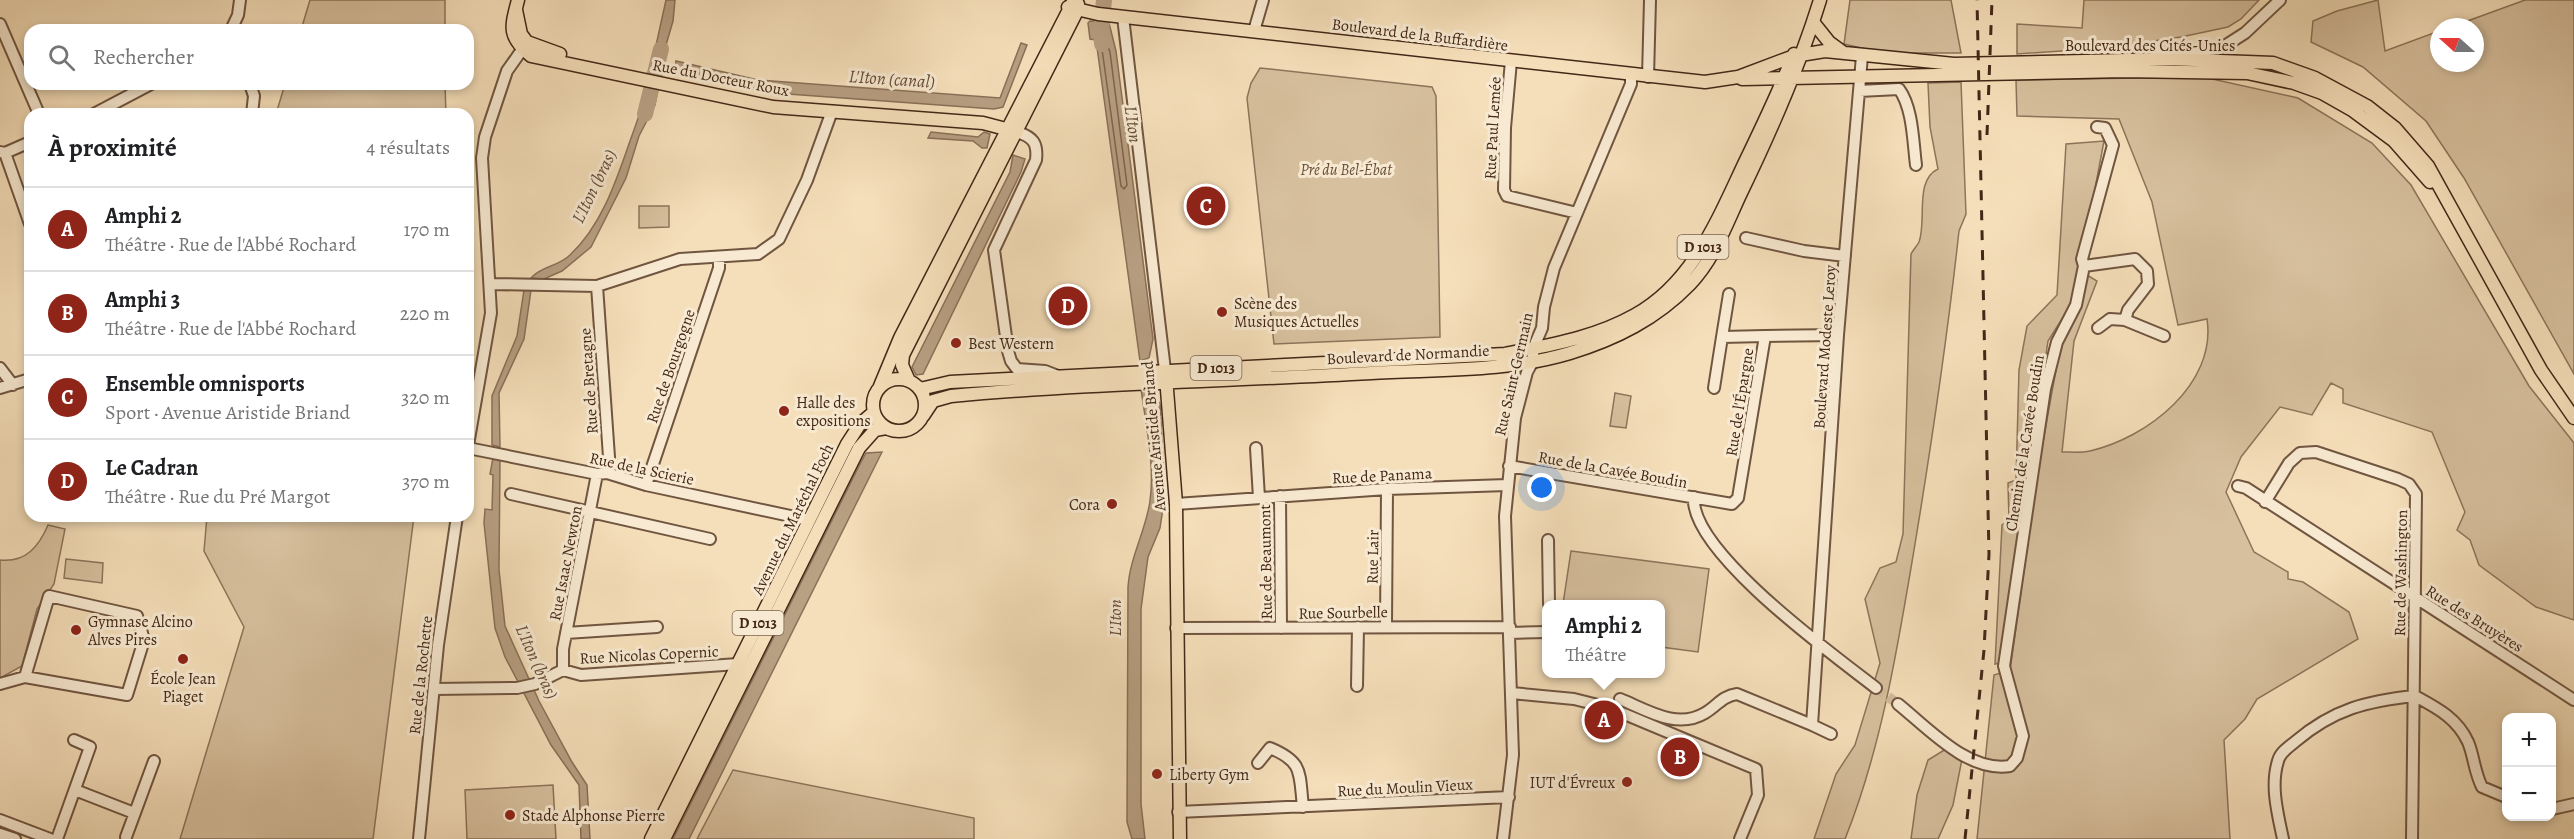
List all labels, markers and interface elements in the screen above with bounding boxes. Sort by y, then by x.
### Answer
street label: Boulevard de la Buffardière [1330,13,1509,57]
north arrow [2430,18,2484,72]
search box [24,24,474,90]
street label: Boulevard des Cités-Unies [2065,35,2235,57]
icon: search [45,41,78,74]
text: Rechercher [93,42,194,72]
street label: Rue du Docteur Roux [651,54,791,102]
water label: L'Iton (canal) [848,64,936,94]
street label: Rue Paul Lemée [1479,76,1507,180]
water label: L'Iton [1119,104,1147,144]
text: À proximité [48,130,177,165]
text: 4 résultats [366,134,450,161]
water label: L'Iton (bras) [566,145,622,227]
park label: Pré du Bel-Ébat [1300,159,1393,181]
pin: C [1186,184,1226,228]
text: Amphi 2 [105,201,181,231]
text: A [61,216,74,243]
text: 170 m [404,216,450,243]
text: Théâtre · Rue de l'Abbé Rochard [105,231,356,258]
road number: D 1013 [1678,235,1728,259]
street label: Boulevard Modeste Leroy [1808,264,1842,430]
pin: D [1048,284,1088,328]
text: Amphi 3 [105,285,180,315]
place label: Scène des Musiques Actuelles [1234,293,1359,333]
text: B [61,300,74,327]
text: 220 m [400,300,450,327]
marker: Scène des Musiques Actuelles [1215,305,1229,319]
street label: Rue de Bourgogne [641,306,701,426]
street label: Rue Saint-Germain [1489,310,1539,438]
text: Théâtre · Rue de l'Abbé Rochard [105,315,356,342]
street label: Rue de Bretagne [574,327,604,435]
place label: Best Western [968,333,1054,355]
marker: Best Western [949,336,963,350]
street label: Boulevard de Normandie [1326,340,1490,370]
street label: Rue de l'Épargne [1721,346,1759,458]
street label: Chemin de la Cavée Boudin [2000,353,2050,533]
road number: D 1013 [1190,356,1242,380]
street label: Avenue Aristide Briand [1136,360,1172,513]
text: Ensemble omnisports [105,369,305,399]
text: C [61,384,74,411]
text: 320 m [401,384,450,411]
place label: Halle des expositions [796,392,871,432]
text: Sport · Avenue Aristide Briand [105,399,350,426]
marker: Halle des expositions [777,404,791,418]
street label: Avenue du Maréchal Foch [746,440,839,600]
street label: Rue de la Cavée Boudin [1536,446,1689,494]
street label: Rue de la Scierie [588,447,696,491]
text: Le Cadran [105,453,198,483]
street label: Rue de Panama [1331,462,1433,490]
text: D [61,468,74,495]
text: 370 m [402,468,450,495]
your location [1527,473,1556,502]
text: Théâtre · Rue du Pré Margot [105,483,330,510]
place label: Cora [1069,494,1101,516]
marker: Cora [1105,497,1119,511]
street label: Rue Isaac Newton [544,504,588,623]
street label: Rue de Beaumont [1254,504,1278,620]
street label: Rue de Washington [2389,509,2413,636]
street label: Rue Lair [1362,530,1384,584]
street label: Rue des Bruyères [2421,580,2528,658]
water label: L'Iton [1103,599,1127,637]
popup [1542,600,1665,678]
street label: Rue Sourbelle [1298,601,1388,625]
place label: Gymnase Alcino Alves Pires [87,611,193,651]
road number: D 1013 [732,611,783,635]
text: Amphi 2 [1565,611,1642,641]
street label: Rue de la Rochette [404,615,438,736]
water label: L'Iton (bras) [510,621,564,703]
marker: Gymnase Alcino Alves Pires [69,623,83,637]
street label: Rue Nicolas Copernic [579,640,719,670]
text: Théâtre [1565,641,1626,668]
marker: École Jean Piaget [176,652,190,666]
place label: École Jean Piaget [150,668,216,708]
pin: A [1584,698,1624,742]
map controls [2502,713,2556,821]
button: + [2502,713,2556,767]
pin: B [1660,734,1700,780]
place label: Liberty Gym [1169,764,1249,786]
marker: Liberty Gym [1150,767,1164,781]
button: − [2502,767,2556,821]
place label: IUT d'Évreux [1530,772,1615,794]
street label: Rue du Moulin Vieux [1337,773,1474,803]
marker: IUT d'Évreux [1620,775,1634,789]
place label: Stade Alphonse Pierre [522,805,665,827]
marker: Stade Alphonse Pierre [503,808,517,822]

